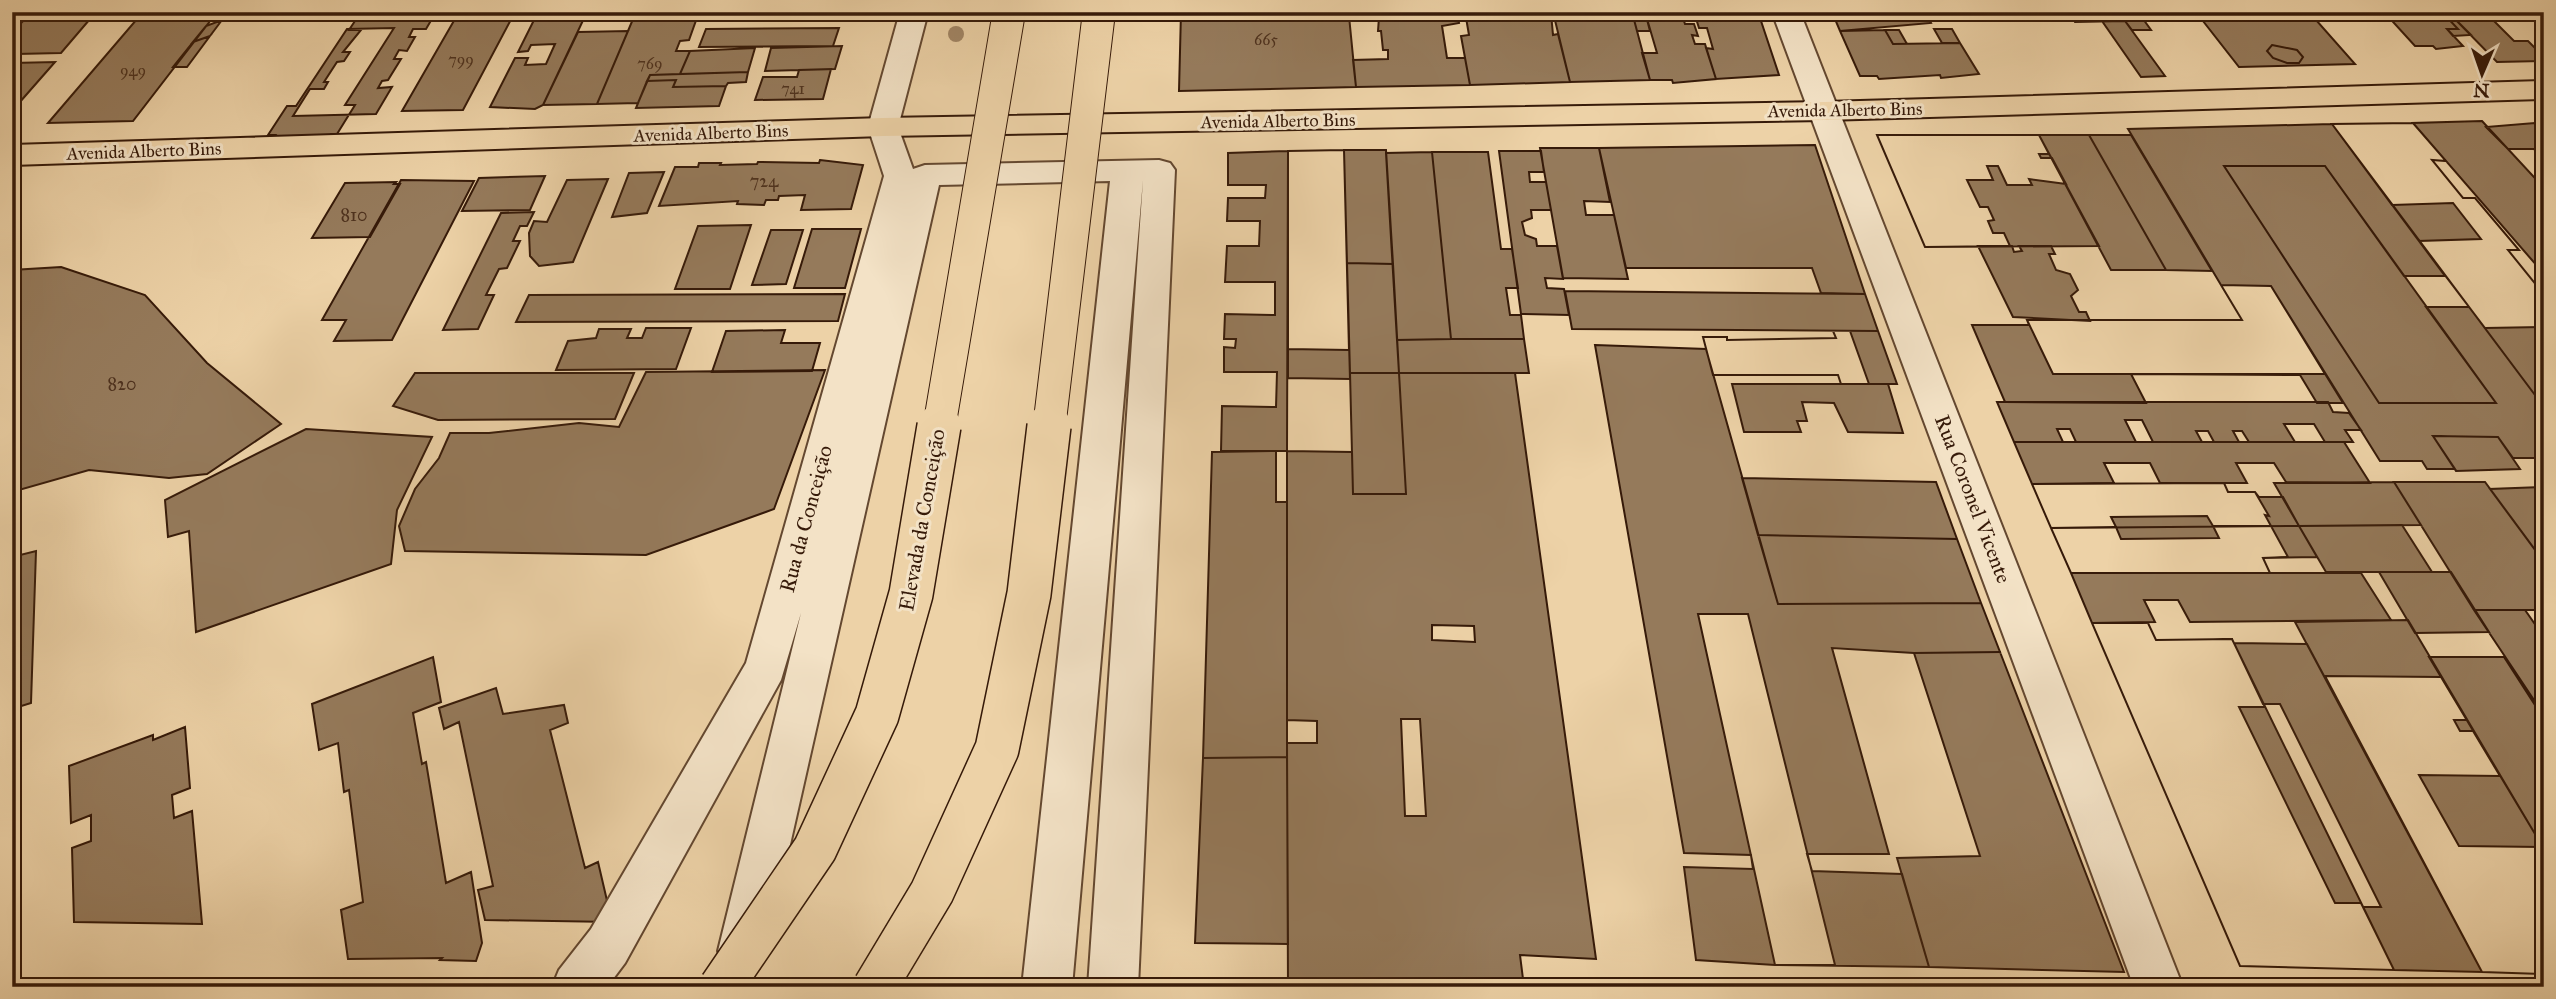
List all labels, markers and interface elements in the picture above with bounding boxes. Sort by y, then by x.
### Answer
house number: 665 [1254,30,1278,49]
north arrow [2448,38,2518,108]
house number: 799 [448,50,474,69]
house number: 769 [637,54,663,73]
house number: 949 [120,61,146,80]
house number: 741 [781,79,805,98]
text: N [2473,79,2490,102]
street label: Avenida Alberto Bins [1766,98,1923,122]
street label: Avenida Alberto Bins [1199,109,1356,133]
street label: Avenida Alberto Bins [632,119,789,147]
street label: Avenida Alberto Bins [65,137,222,165]
house number: 724 [750,170,779,192]
house number: 810 [340,204,368,226]
house number: 820 [108,373,136,395]
street label: Rua Coronel Vicente [1929,411,2017,587]
street label: Elevada da Conceição [893,427,951,613]
street label: Rua da Conceição [774,442,838,595]

